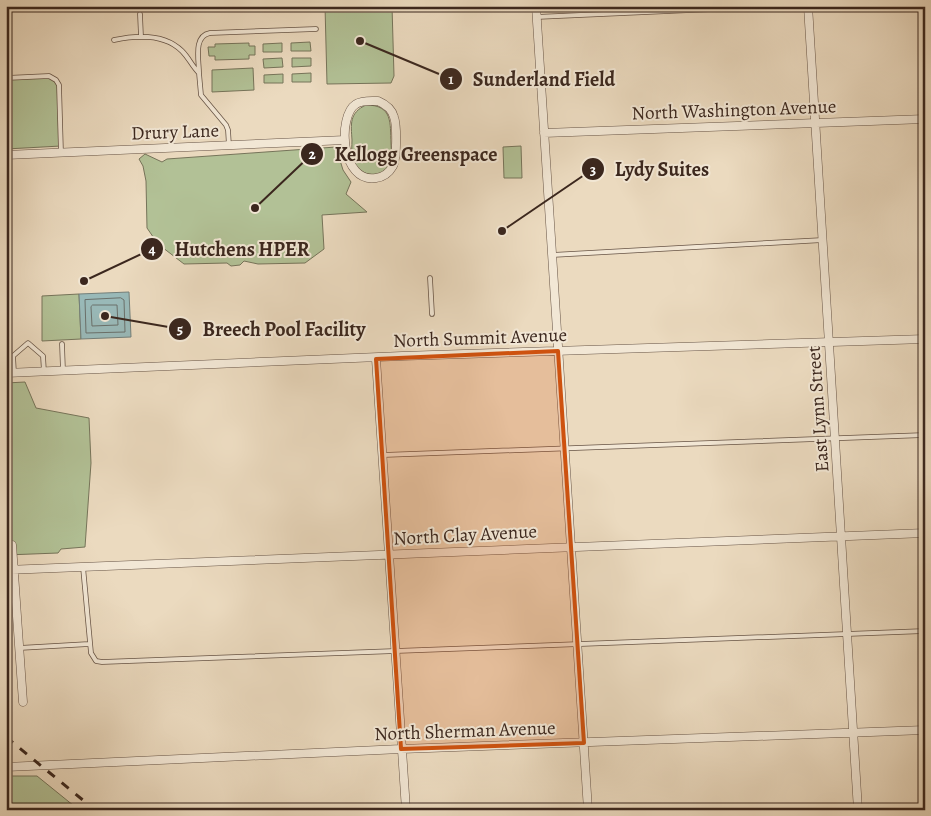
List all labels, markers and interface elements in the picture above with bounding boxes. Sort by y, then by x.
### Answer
callout: Sunderland Field [438,61,626,96]
text: Sunderland Field [473,66,616,93]
text: 1 [448,69,454,89]
street label: North Washington Avenue [631,93,837,127]
street label: Drury Lane [131,117,219,147]
callout: Kellogg Greenspace [299,137,507,172]
text: Kellogg Greenspace [335,141,497,168]
text: 2 [308,144,316,164]
callout: Lydy Suites [580,152,719,187]
text: Lydy Suites [615,156,709,183]
text: 3 [590,160,596,180]
callout: Hutchens HPER [139,232,319,267]
text: Hutchens HPER [174,236,310,263]
text: 4 [148,239,156,259]
callout: Breech Pool Facility [167,312,375,347]
text: Breech Pool Facility [203,316,366,343]
text: 5 [177,319,183,339]
street label: North Summit Avenue [393,322,567,354]
street label: East Lynn Street [801,345,835,473]
street label: North Clay Avenue [392,518,538,552]
street label: North Sherman Avenue [374,715,556,747]

